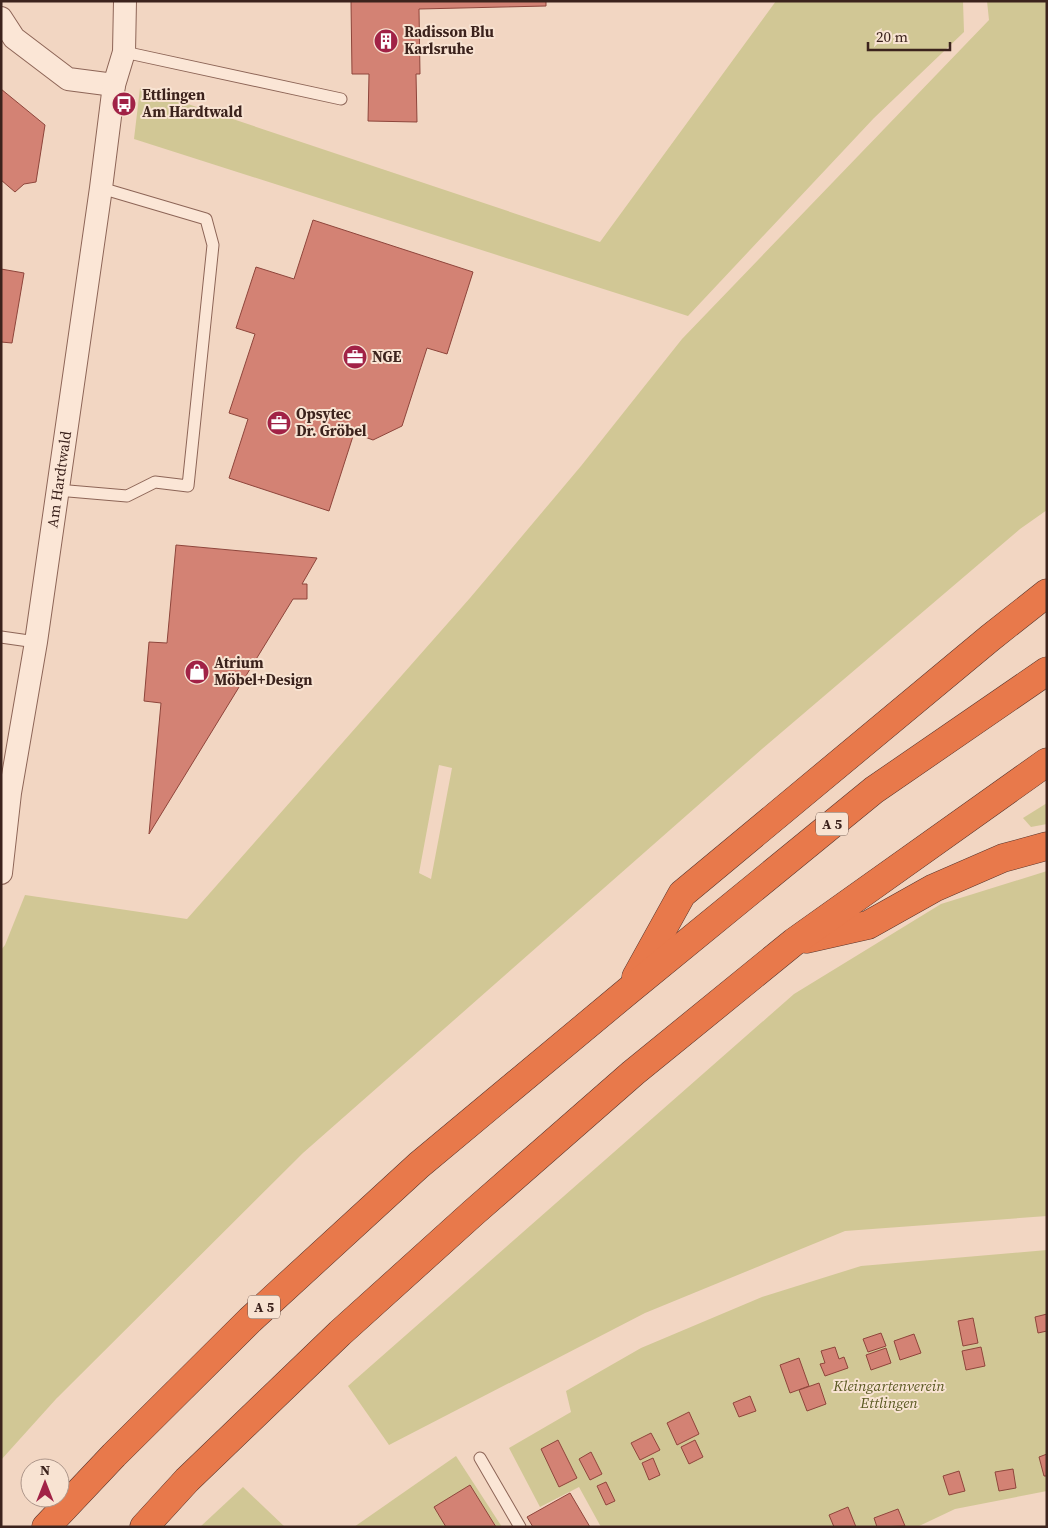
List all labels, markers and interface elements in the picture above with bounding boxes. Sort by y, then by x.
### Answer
scale bar [868,20,950,52]
place label: Radisson Blu Karlsruhe [404,21,494,59]
text: 20 m [876,26,908,47]
building icon: Radisson Blu Karlsruhe [373,28,399,54]
place label: Ettlingen Am Hardtwald [142,84,242,122]
bus stop icon: Ettlingen Am Hardtwald [111,91,137,117]
office icon: NGE [342,344,368,370]
place label: NGE [372,346,402,367]
place label: Opsytec Dr. Gröbel [296,403,367,441]
office icon: Opsytec Dr. Gröbel [266,410,292,436]
street label: Am Hardtwald [41,429,76,529]
place label: Atrium Möbel+Design [214,652,313,690]
shop icon: Atrium Möbel+Design [184,659,210,685]
road number: A 5 [816,812,848,836]
road number: A 5 [248,1295,280,1318]
park label: Kleingartenverein Ettlingen [832,1375,945,1413]
north arrow [20,1458,70,1508]
text: N [40,1460,50,1480]

